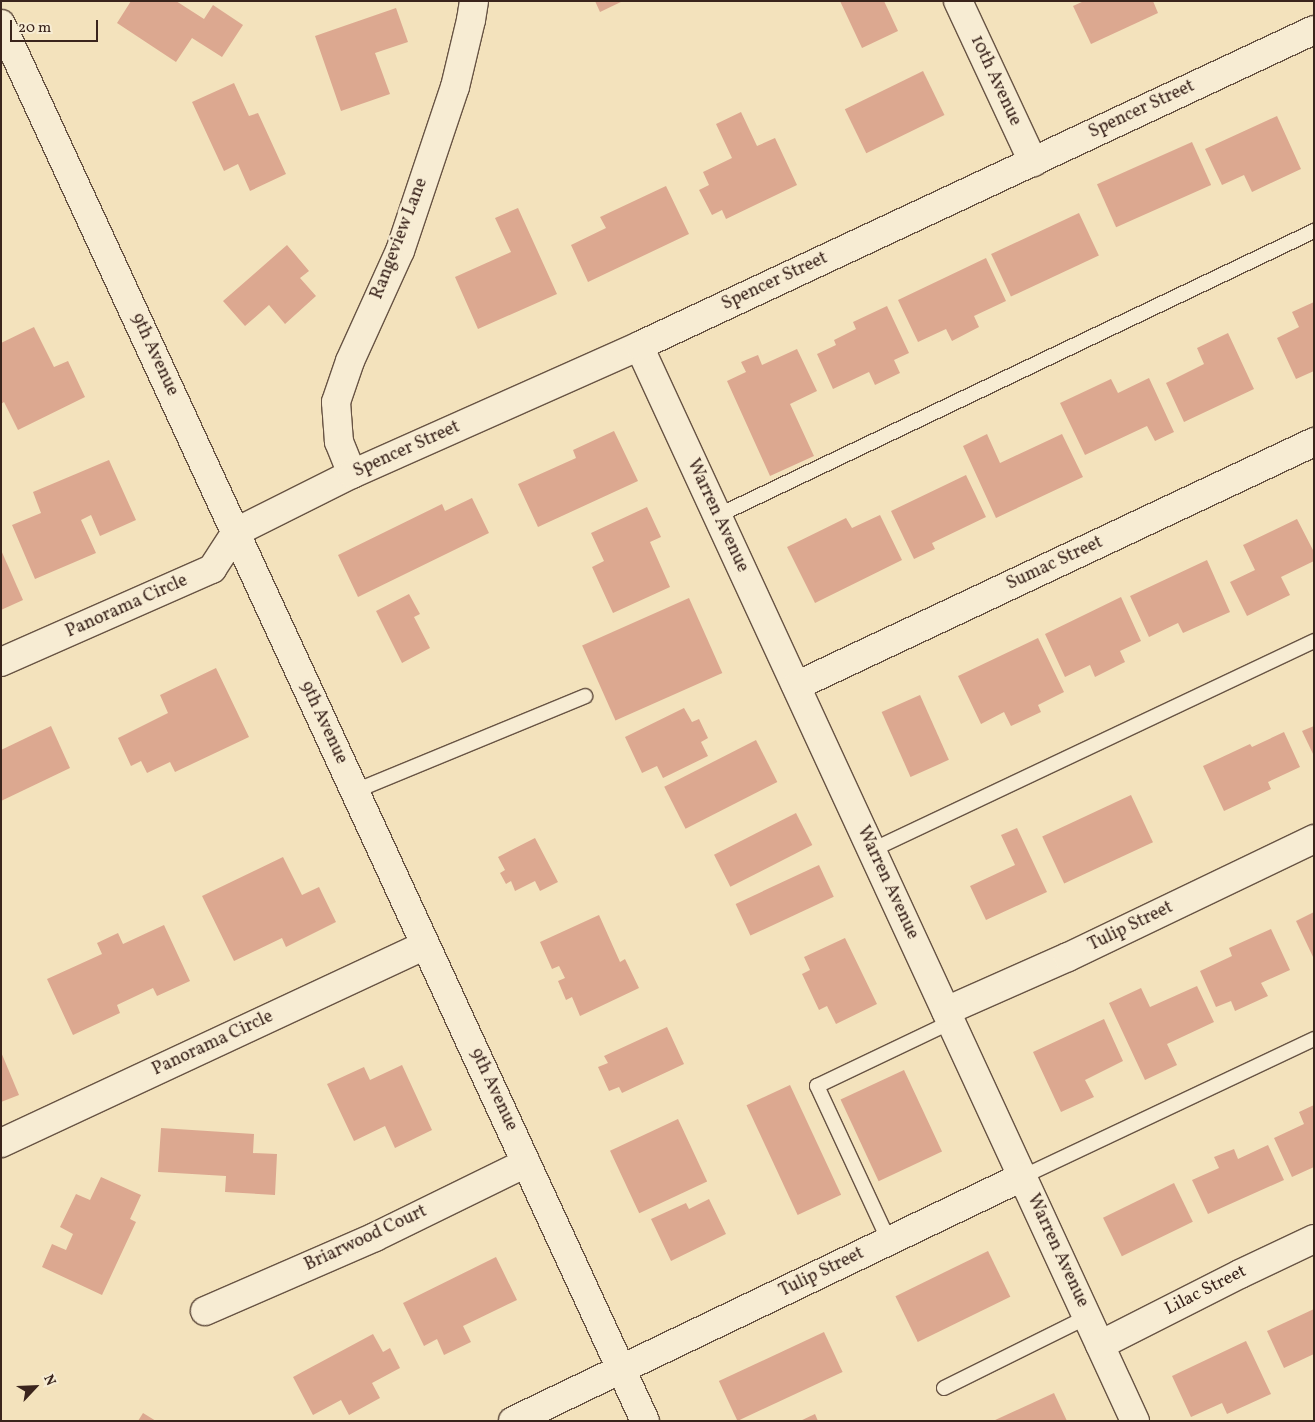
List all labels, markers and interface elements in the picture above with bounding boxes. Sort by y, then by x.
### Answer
scale bar [12,10,100,42]
text: 20 m [18,18,51,39]
street label: 10th Avenue [965,32,1025,130]
street label: Spencer Street [1086,76,1198,144]
street label: Rangeview Lane [367,175,433,303]
street label: Spencer Street [719,248,831,316]
street label: 9th Avenue [125,310,183,400]
street label: Spencer Street [350,417,464,483]
street label: Warren Avenue [681,456,753,576]
street label: Sumac Street [1003,532,1107,596]
street label: Panorama Circle [63,570,191,644]
street label: 9th Avenue [294,678,352,768]
street label: Warren Avenue [851,823,923,943]
street label: Tulip Street [1085,897,1177,957]
street label: Panorama Circle [149,1007,277,1081]
street label: 9th Avenue [464,1045,522,1135]
street label: Warren Avenue [1021,1191,1093,1311]
street label: Briarwood Court [301,1201,431,1277]
street label: Tulip Street [776,1243,868,1303]
street label: Lilac Street [1162,1261,1250,1321]
north arrow [10,1362,60,1412]
text: N [38,1372,60,1389]

